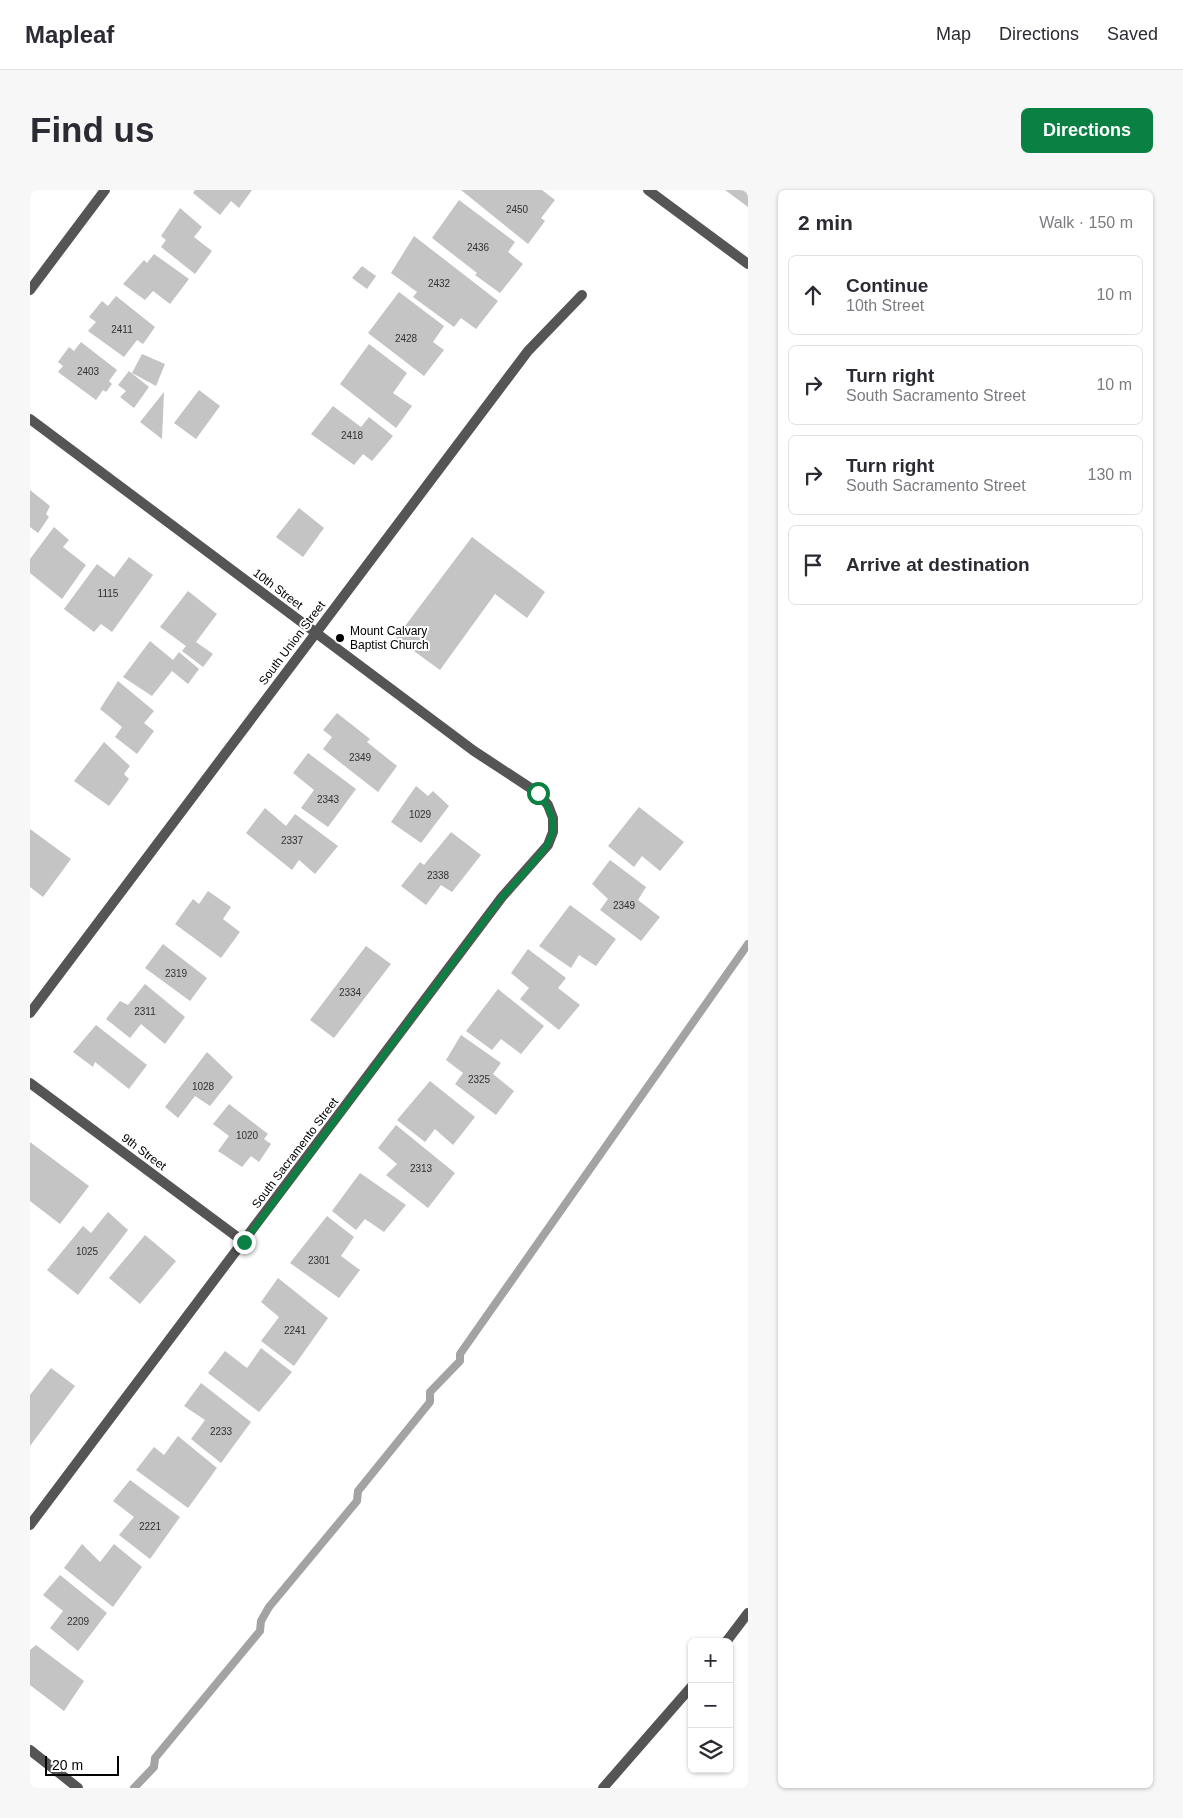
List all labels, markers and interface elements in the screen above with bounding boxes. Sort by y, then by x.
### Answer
text: Mapleaf [25,21,114,48]
text: Map [936,24,971,44]
text: Directions [999,24,1079,44]
text: Saved [1107,24,1158,44]
button: Directions [1021,108,1153,153]
text: Find us [30,110,154,149]
house number: 2450 [506,204,529,215]
text: 2 min [798,211,853,234]
text: Walk · 150 m [1039,214,1133,231]
house number: 2436 [467,242,490,253]
text: Continue [846,275,928,296]
house number: 2432 [428,278,451,289]
icon: ahead [799,281,827,309]
text: 10 m [1096,286,1132,303]
text: 10th Street [846,297,924,314]
house number: 2411 [111,324,133,335]
house number: 2428 [395,333,418,344]
text: Turn right [846,365,934,386]
house number: 2403 [77,366,100,377]
icon: right [799,371,827,399]
text: 10 m [1096,376,1132,393]
text: South Sacramento Street [846,387,1026,404]
house number: 2418 [341,430,364,441]
text: Turn right [846,455,934,476]
icon: right [799,461,827,489]
text: 130 m [1088,466,1132,483]
text: South Sacramento Street [846,477,1026,494]
icon: arrive [799,551,827,579]
text: Arrive at destination [846,554,1030,575]
street label: 10th Street [250,566,306,613]
house number: 1115 [98,588,119,599]
street label: South Union Street [256,598,328,688]
place label: Mount Calvary Baptist Church [350,624,429,652]
marker: Mount Calvary Baptist Church [334,632,346,644]
house number: 2349 [349,752,372,763]
route start [527,782,550,805]
house number: 2343 [317,794,340,805]
house number: 1029 [409,809,432,820]
house number: 2337 [281,835,304,846]
house number: 2338 [427,870,450,881]
house number: 2349 [613,900,636,911]
house number: 2319 [165,968,188,979]
house number: 2334 [339,987,362,998]
house number: 2311 [134,1006,156,1017]
house number: 2325 [468,1074,491,1085]
house number: 1028 [192,1081,215,1092]
street label: South Sacramento Street [249,1094,342,1211]
house number: 1020 [236,1130,259,1141]
street label: 9th Street [119,1131,170,1174]
house number: 2313 [410,1163,433,1174]
route end [233,1231,256,1254]
house number: 1025 [76,1246,99,1257]
house number: 2301 [308,1255,331,1266]
house number: 2241 [284,1325,307,1336]
house number: 2233 [210,1426,233,1437]
house number: 2221 [139,1521,162,1532]
house number: 2209 [67,1616,90,1627]
map controls [688,1638,733,1773]
button: + [688,1638,733,1683]
button: − [688,1683,733,1728]
button: layers [688,1728,733,1773]
scale bar [45,1753,119,1776]
text: 20 m [52,1757,83,1773]

